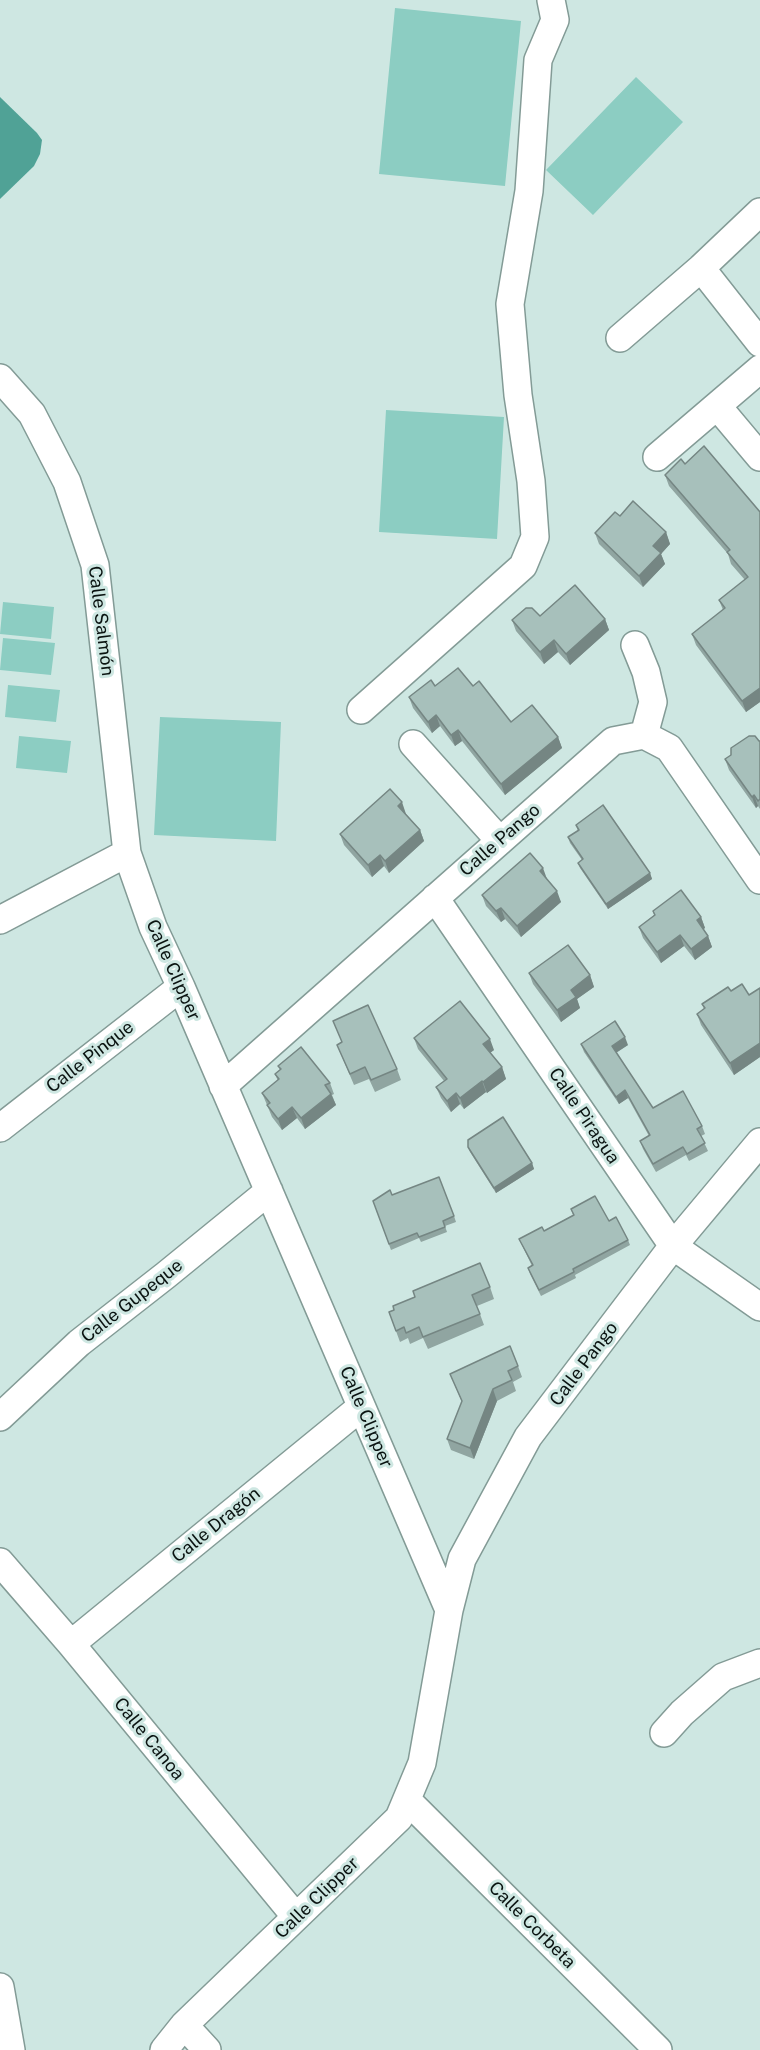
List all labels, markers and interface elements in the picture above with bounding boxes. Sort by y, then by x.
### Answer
street label: Calle Salmón [84,565,118,677]
street label: Calle Pango [455,799,545,881]
street label: Calle Clipper [141,916,205,1024]
street label: Calle Pinque [42,1016,138,1098]
street label: Calle Piragua [544,1064,624,1168]
street label: Calle Gupeque [77,1255,187,1347]
street label: Calle Pango [545,1318,623,1410]
street label: Calle Clipper [335,1363,397,1471]
street label: Calle Dragón [167,1483,265,1567]
street label: Calle Canoa [109,1694,189,1784]
street label: Calle Clipper [271,1853,363,1943]
street label: Calle Corbeta [484,1877,580,1973]

